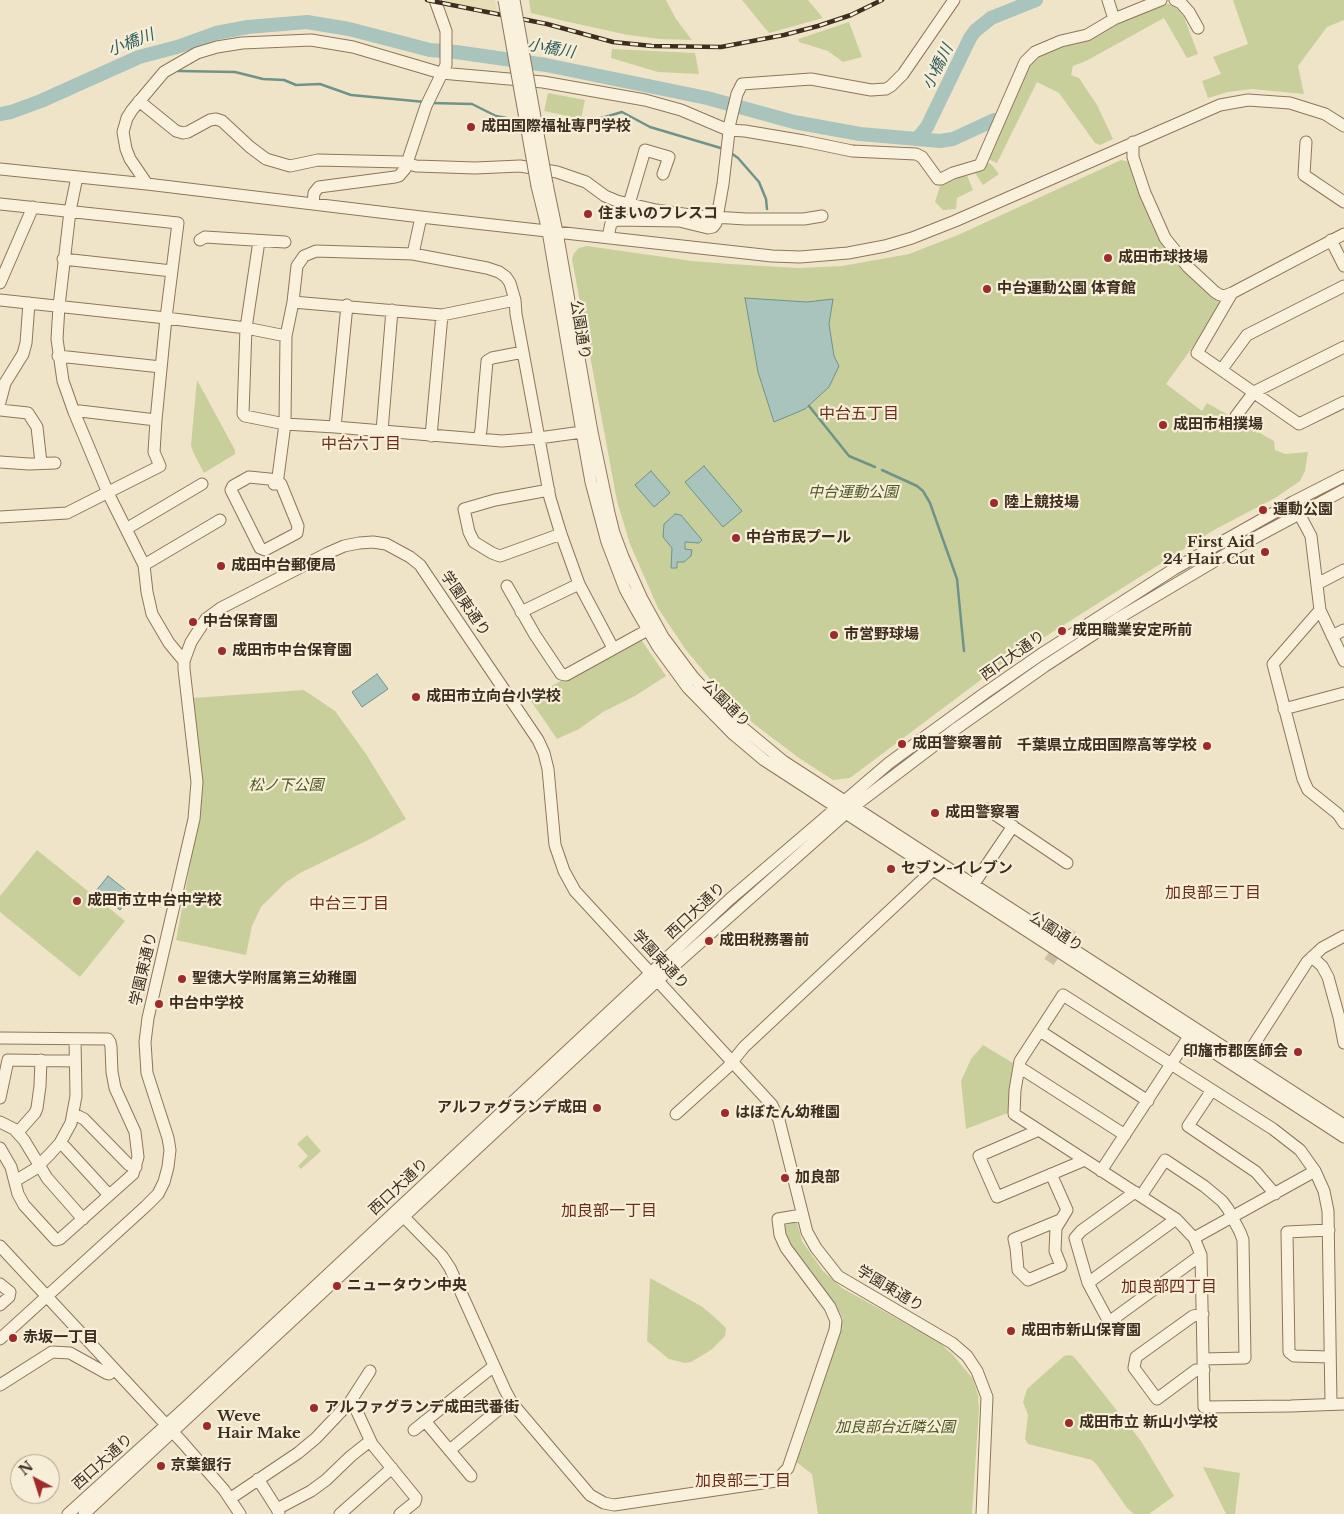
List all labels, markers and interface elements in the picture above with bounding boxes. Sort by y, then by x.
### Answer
water label: 小橋川 [105,25,157,61]
water label: 小橋川 [526,35,576,63]
water label: 小橋川 [919,41,957,93]
place label: 成田国際福祉専門学校 [481,118,631,136]
marker: 成田国際福祉専門学校 [465,121,477,133]
place label: 住まいのフレスコ [598,205,718,223]
marker: 住まいのフレスコ [582,208,594,220]
place label: 成田市球技場 [1118,249,1208,267]
marker: 成田市球技場 [1102,252,1114,264]
place label: 中台運動公園 体育館 [997,280,1136,298]
marker: 中台運動公園 体育館 [981,283,993,295]
street label: 公園通り [566,299,594,361]
district label: 中台五丁目 [819,404,899,424]
place label: 成田市相撲場 [1173,416,1263,434]
marker: 成田市相撲場 [1157,419,1169,431]
district label: 中台六丁目 [321,434,401,454]
park label: 中台運動公園 [808,484,898,502]
place label: 陸上競技場 [1004,494,1079,512]
marker: 陸上競技場 [988,497,1000,509]
place label: 運動公園 [1273,501,1333,519]
marker: 運動公園 [1257,504,1269,516]
place label: 中台市民プール [746,529,851,547]
marker: 中台市民プール [730,532,742,544]
place label: First Aid 24 Hair Cut [1163,534,1255,569]
marker: First Aid 24 Hair Cut [1259,546,1271,558]
place label: 成田中台郵便局 [231,557,336,575]
marker: 成田中台郵便局 [215,560,227,572]
street label: 学園東通り [437,568,493,640]
place label: 中台保育園 [203,613,278,631]
marker: 中台保育園 [187,616,199,628]
place label: 成田職業安定所前 [1072,622,1192,640]
marker: 成田職業安定所前 [1056,625,1068,637]
place label: 市営野球場 [844,626,919,644]
street label: 西口大通り [977,627,1049,685]
marker: 市営野球場 [828,629,840,641]
place label: 成田市中台保育園 [232,642,352,660]
marker: 成田市中台保育園 [216,645,228,657]
street label: 公園通り [698,676,754,732]
place label: 成田市立向台小学校 [426,688,561,706]
marker: 成田市立向台小学校 [410,691,422,703]
place label: 成田警察署前 [912,735,1002,753]
place label: 千葉県立成田国際高等学校 [1017,737,1197,755]
marker: 成田警察署前 [896,738,908,750]
marker: 千葉県立成田国際高等学校 [1201,740,1213,752]
park label: 松ノ下公園 [249,777,323,795]
place label: 成田警察署 [945,804,1020,822]
marker: 成田警察署 [929,807,941,819]
place label: セブン-イレブン [901,860,1013,878]
marker: セブン-イレブン [885,863,897,875]
street label: 西口大通り [662,879,730,943]
district label: 加良部三丁目 [1165,883,1261,903]
place label: 成田市立中台中学校 [87,892,222,910]
district label: 中台三丁目 [309,894,389,914]
marker: 成田市立中台中学校 [71,895,83,907]
street label: 公園通り [1026,908,1086,956]
street label: 学園東通り [628,926,692,994]
street label: 学園東通り [127,930,161,1008]
place label: 成田税務署前 [719,932,809,950]
marker: 成田税務署前 [703,935,715,947]
place label: 聖徳大学附属第三幼稚園 [192,970,357,988]
marker: 聖徳大学附属第三幼稚園 [176,973,188,985]
place label: 中台中学校 [169,995,244,1013]
marker: 中台中学校 [153,998,165,1010]
place label: 印旛市郡医師会 [1183,1043,1288,1061]
marker: 印旛市郡医師会 [1292,1046,1304,1058]
place label: アルファグランデ成田 [437,1099,587,1117]
marker: アルファグランデ成田 [591,1102,603,1114]
place label: はぼたん幼稚園 [735,1104,840,1122]
marker: はぼたん幼稚園 [719,1107,731,1119]
street label: 西口大通り [365,1155,433,1219]
place label: 加良部 [795,1169,840,1187]
marker: 加良部 [779,1172,791,1184]
district label: 加良部一丁目 [561,1201,657,1221]
street label: 学園東通り [853,1262,927,1316]
place label: ニュータウン中央 [347,1277,467,1295]
district label: 加良部四丁目 [1121,1277,1217,1297]
marker: ニュータウン中央 [331,1280,343,1292]
place label: 成田市新山保育園 [1021,1322,1141,1340]
marker: 成田市新山保育園 [1005,1325,1017,1337]
place label: 赤坂一丁目 [23,1329,98,1347]
marker: 赤坂一丁目 [7,1332,19,1344]
place label: アルファグランデ成田弐番街 [324,1399,519,1417]
marker: アルファグランデ成田弐番街 [308,1402,320,1414]
place label: Weve Hair Make [217,1408,301,1443]
place label: 成田市立 新山小学校 [1079,1414,1218,1432]
marker: 成田市立 新山小学校 [1063,1417,1075,1429]
park label: 加良部台近隣公園 [835,1419,955,1437]
marker: Weve Hair Make [201,1420,213,1432]
street label: 西口大通り [69,1430,137,1494]
north arrow [10,1454,60,1504]
text: N [15,1457,37,1479]
place label: 京葉銀行 [171,1457,231,1475]
marker: 京葉銀行 [155,1460,167,1472]
district label: 加良部二丁目 [695,1471,791,1491]

